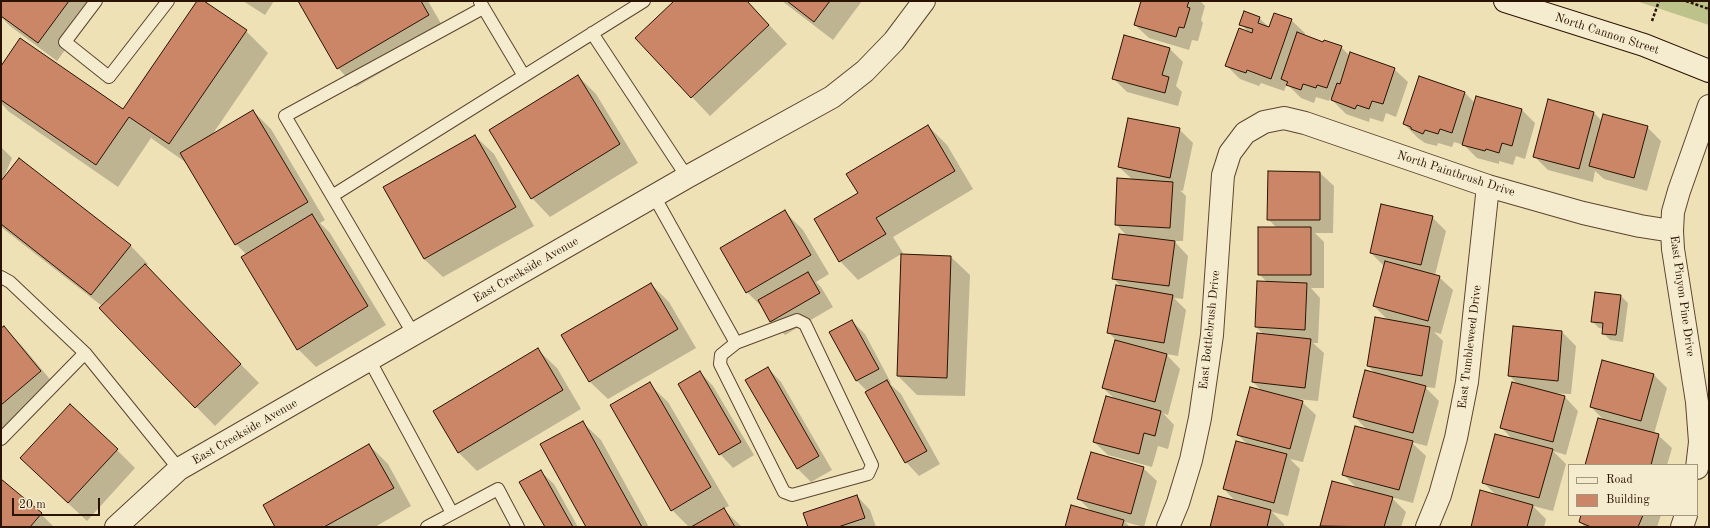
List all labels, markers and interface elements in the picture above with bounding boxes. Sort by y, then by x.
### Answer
street label: North Cannon Street [1553,10,1661,58]
street label: North Paintbrush Drive [1395,148,1517,200]
street label: East Creekside Avenue [471,234,581,306]
street label: East Pinyon Pine Drive [1666,235,1698,357]
street label: East Bottlebrush Drive [1197,270,1223,390]
street label: East Tumbleweed Drive [1455,284,1485,410]
street label: East Creekside Avenue [190,396,300,468]
legend [1568,464,1698,516]
text: Road [1606,474,1633,486]
scale bar [14,490,102,516]
text: Building [1606,494,1650,506]
text: 20 m [19,499,46,511]

